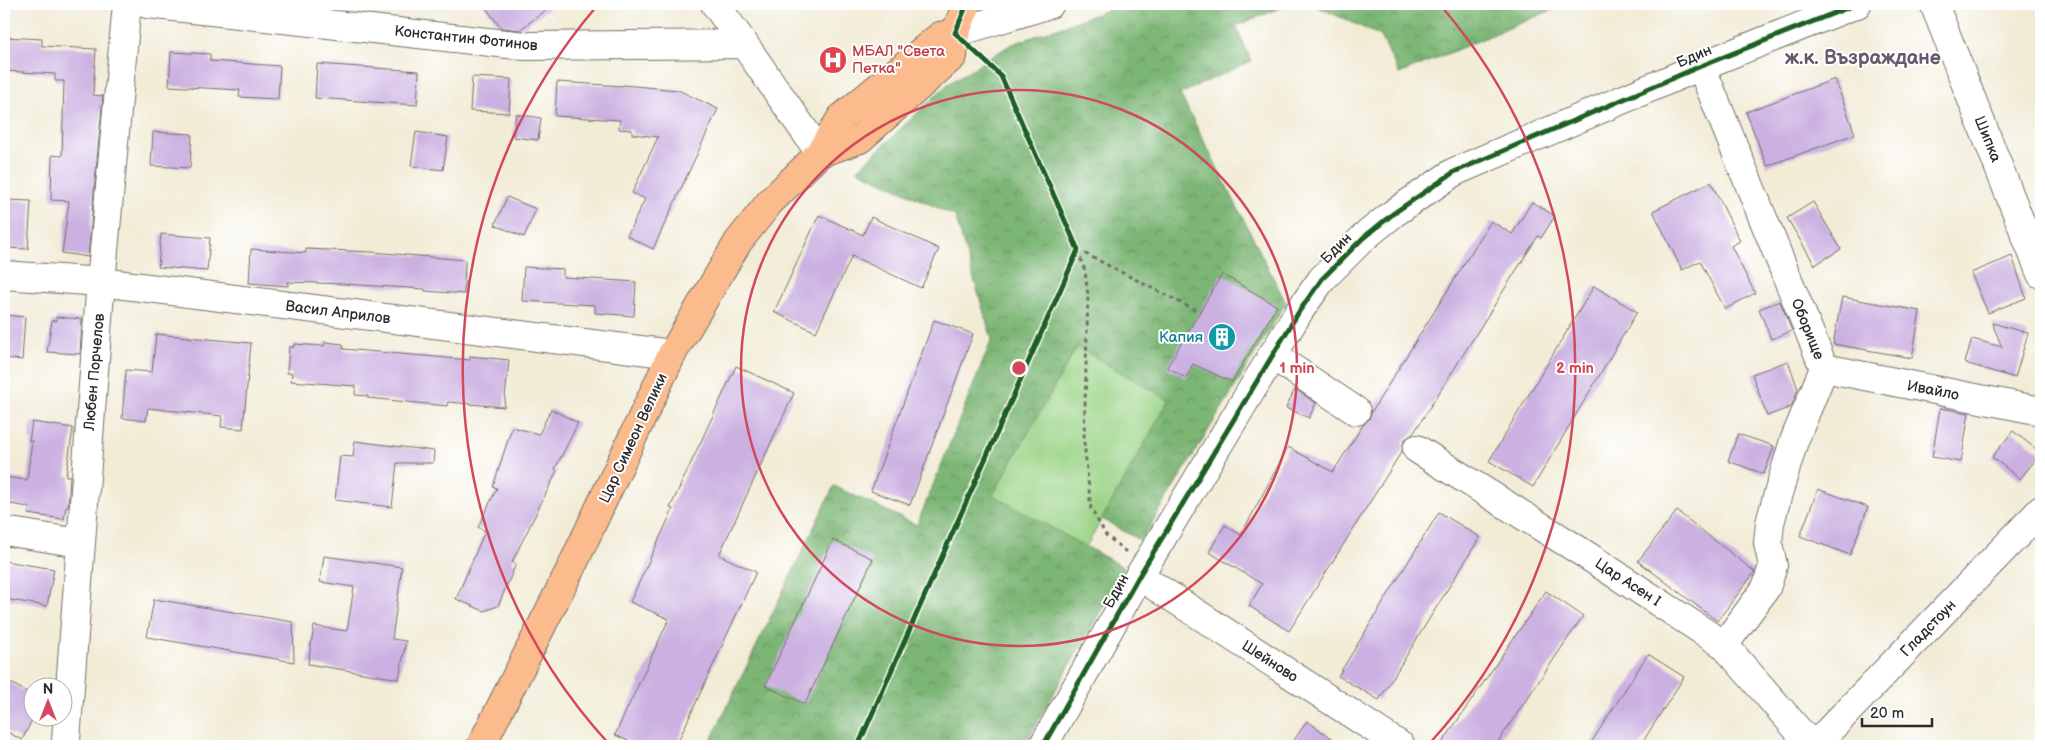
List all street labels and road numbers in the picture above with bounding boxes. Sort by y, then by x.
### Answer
street label: Константин Фотинов [393,22,539,55]
street label: Бдин [1674,41,1715,72]
street label: Шипка [1970,113,2005,165]
street label: Бдин [1317,229,1356,268]
street label: Оборище [1787,296,1828,363]
street label: Васил Априлов [284,297,392,328]
street label: Любен Порчелов [80,312,109,432]
street label: Цар Симеон Велики [595,370,672,506]
street label: Ивайло [1905,376,1961,405]
street label: Цар Асен I [1591,554,1665,611]
street label: Бдин [1099,571,1134,612]
street label: Гладстоун [1896,596,1960,661]
street label: Шейново [1238,636,1302,687]

